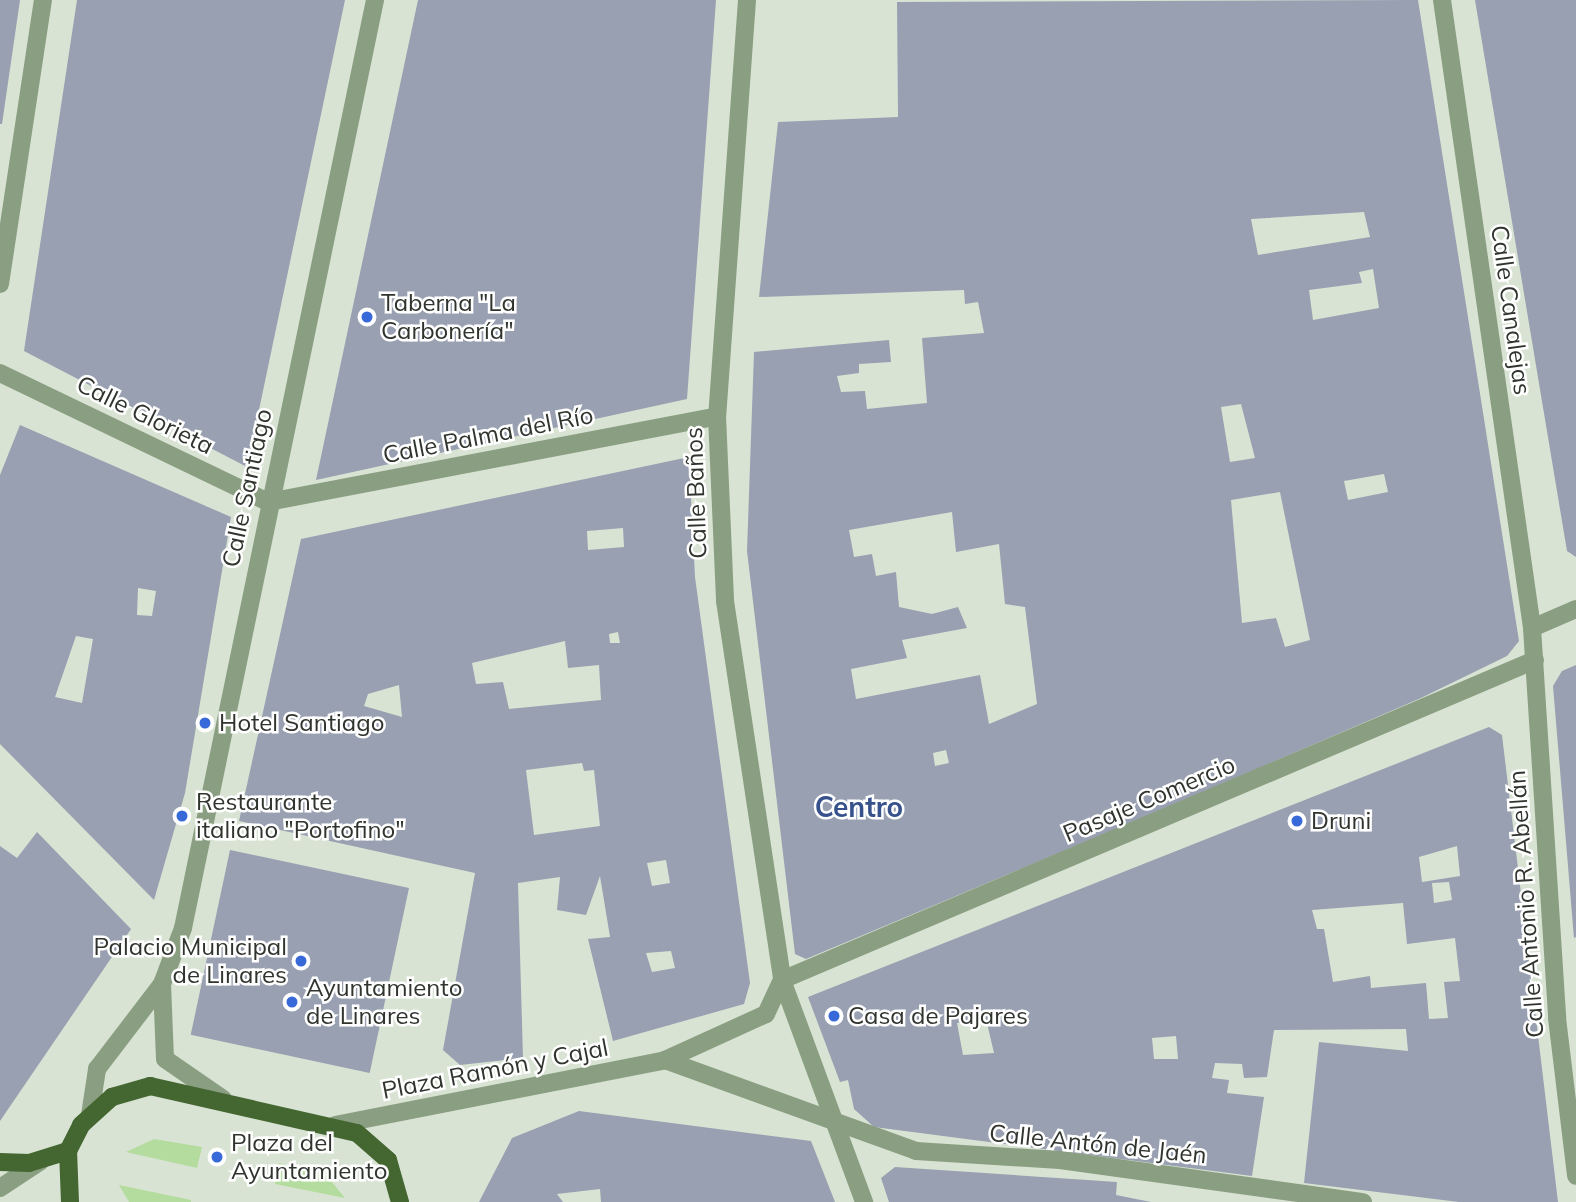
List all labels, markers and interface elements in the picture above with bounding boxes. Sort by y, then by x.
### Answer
street label: Calle Canalejas [1485,223,1537,397]
place label: Taberna "La Carbonería" [381,289,516,345]
marker: Taberna "La Carbonería" [359,309,375,325]
street label: Calle Glorieta [72,370,218,460]
street label: Calle Palma del Río [380,400,596,470]
street label: Calle Santiago [216,406,278,570]
street label: Calle Baños [679,427,713,559]
place label: Hotel Santiago [219,709,384,737]
marker: Hotel Santiago [197,715,213,731]
street label: Pasaje Comercio [1059,750,1239,848]
street label: Calle Antonio R. Abellán [1502,769,1550,1039]
place label: Restaurante italiano "Portofino" [196,788,405,844]
district label: Centro [815,790,903,824]
place label: Druni [1311,807,1371,835]
marker: Restaurante italiano "Portofino" [174,808,190,824]
marker: Druni [1289,813,1305,829]
place label: Palacio Municipal de Linares [94,933,287,989]
marker: Palacio Municipal de Linares [293,953,309,969]
place label: Ayuntamiento de Linares [306,974,462,1030]
marker: Ayuntamiento de Linares [284,994,300,1010]
place label: Casa de Pajares [848,1002,1028,1030]
marker: Casa de Pajares [826,1008,842,1024]
street label: Plaza Ramón y Cajal [379,1033,611,1105]
street label: Calle Antón de Jaén [988,1118,1208,1170]
place label: Plaza del Ayuntamiento [231,1129,387,1185]
marker: Plaza del Ayuntamiento [209,1149,225,1165]

